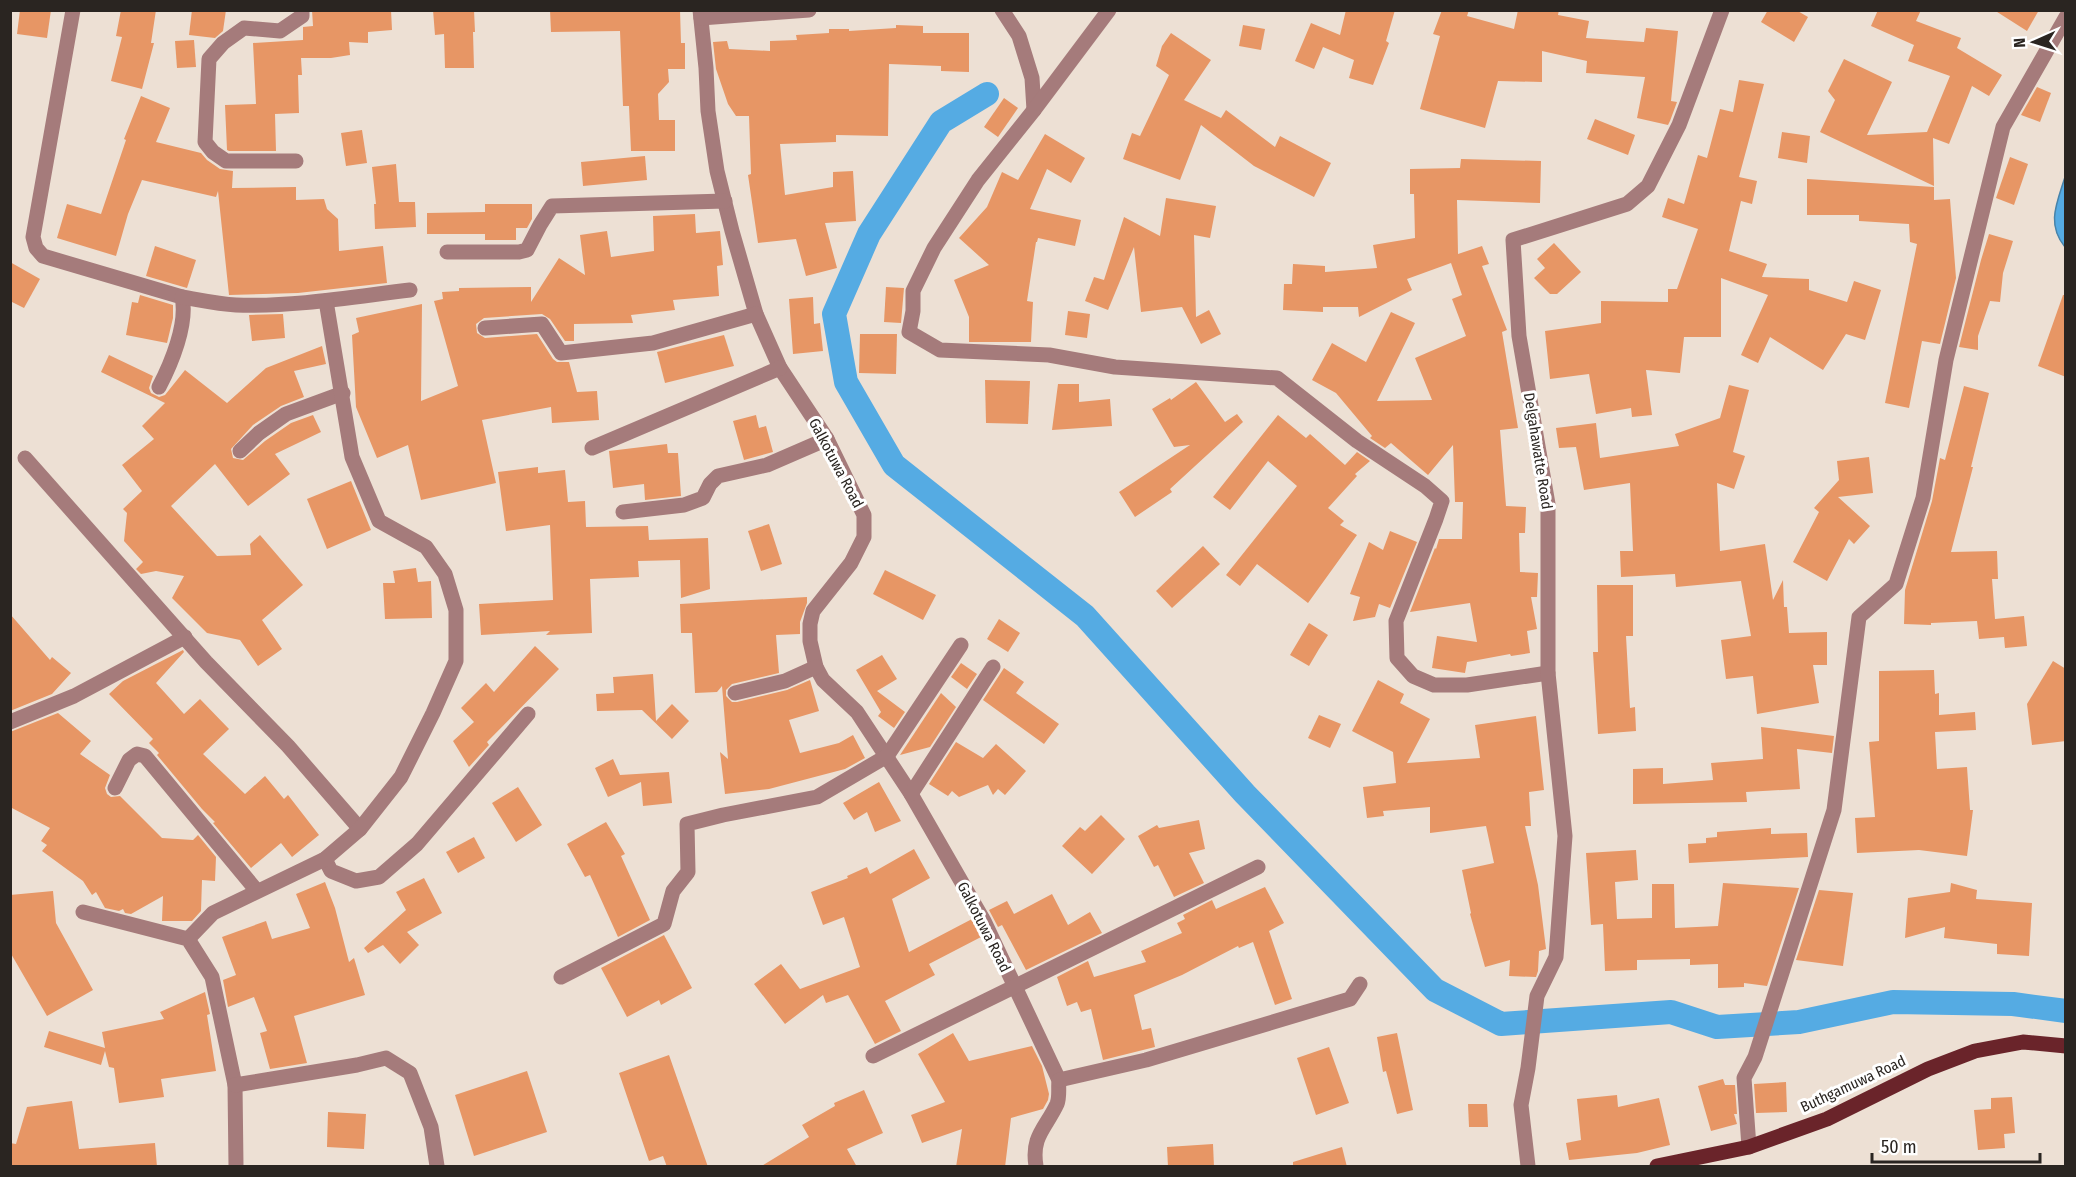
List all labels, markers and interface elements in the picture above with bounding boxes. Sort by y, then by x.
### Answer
north arrow [2004,12,2064,72]
text: N [2010,37,2029,48]
street label: Delgahawatte Road [1520,391,1556,511]
street label: Galkotuwa Road [805,415,867,511]
street label: Galkotuwa Road [954,879,1014,975]
street label: Buthgamuwa Road [1798,1052,1908,1116]
scale bar [1872,1126,2040,1164]
text: 50 m [1881,1136,1917,1158]

